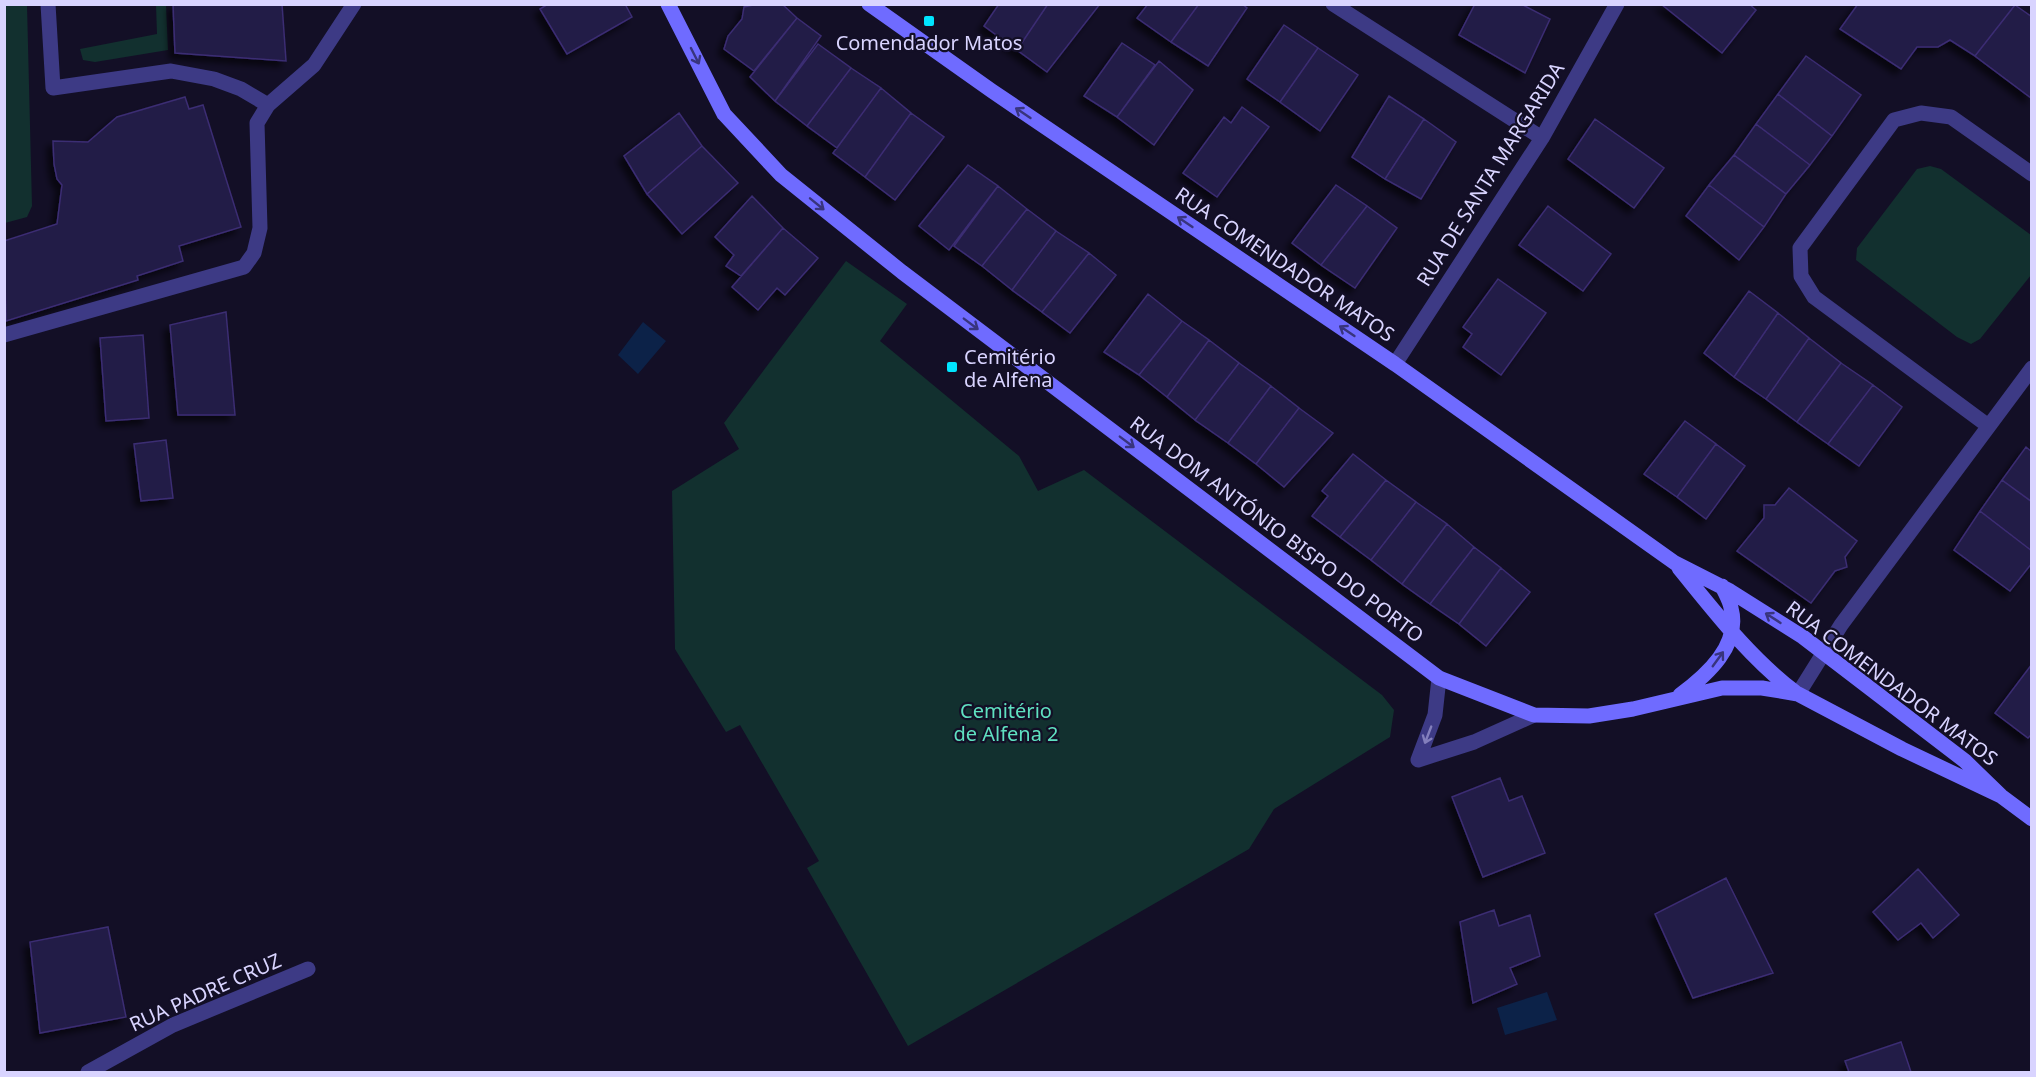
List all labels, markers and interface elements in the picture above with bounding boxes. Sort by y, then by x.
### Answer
marker: Comendador Matos [922,14,936,28]
place label: Comendador Matos [836,29,1022,56]
one-way arrow [689,47,701,65]
street label: RUA DE SANTA MARGARIDA [1410,57,1570,291]
one-way arrow [1016,107,1032,119]
street label: RUA COMENDADOR MATOS [1170,180,1400,348]
one-way arrow [809,198,825,211]
one-way arrow [1177,216,1194,228]
one-way arrow [963,318,979,331]
one-way arrow [1339,325,1355,337]
place label: Cemitério de Alfena [964,343,1056,393]
marker: Cemitério de Alfena [945,360,959,374]
street label: RUA DOM ANTÓNIO BISPO DO PORTO [1125,410,1429,648]
one-way arrow [1118,436,1134,448]
street label: RUA COMENDADOR MATOS [1781,594,2003,772]
one-way arrow [1765,612,1782,624]
one-way arrow [1712,652,1724,668]
park label: Cemitério de Alfena 2 [953,697,1059,747]
one-way arrow [1422,725,1433,744]
street label: RUA PADRE CRUZ [125,946,285,1038]

